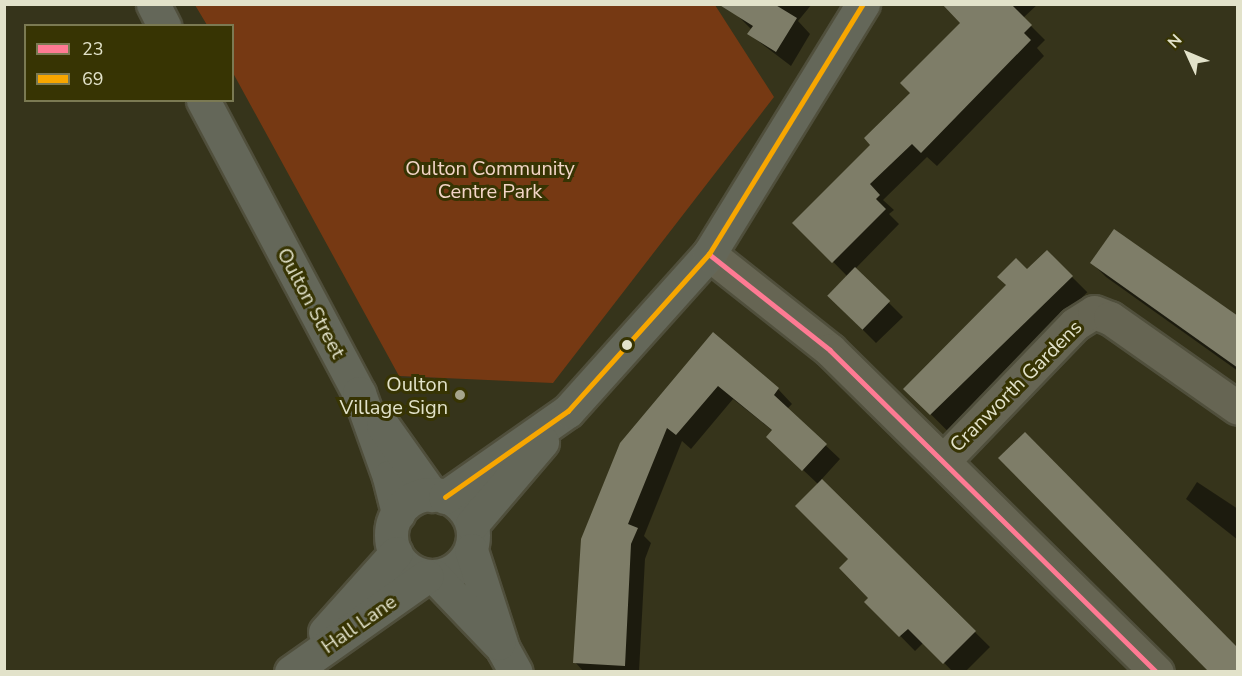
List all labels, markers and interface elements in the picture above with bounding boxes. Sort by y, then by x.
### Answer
legend [24,24,234,102]
north arrow [1158,24,1218,84]
text: N [1163,30,1187,53]
text: 23 [82,37,104,61]
text: 69 [82,67,104,91]
park label: Oulton Community Centre Park [405,156,575,203]
street label: Oulton Street [272,244,350,362]
street label: Cranworth Gardens [945,315,1087,457]
unlabelled marker [621,339,633,351]
place label: Oulton Village Sign [340,372,448,419]
marker: Oulton Village Sign [453,388,467,402]
street label: Hall Lane [317,589,401,659]

